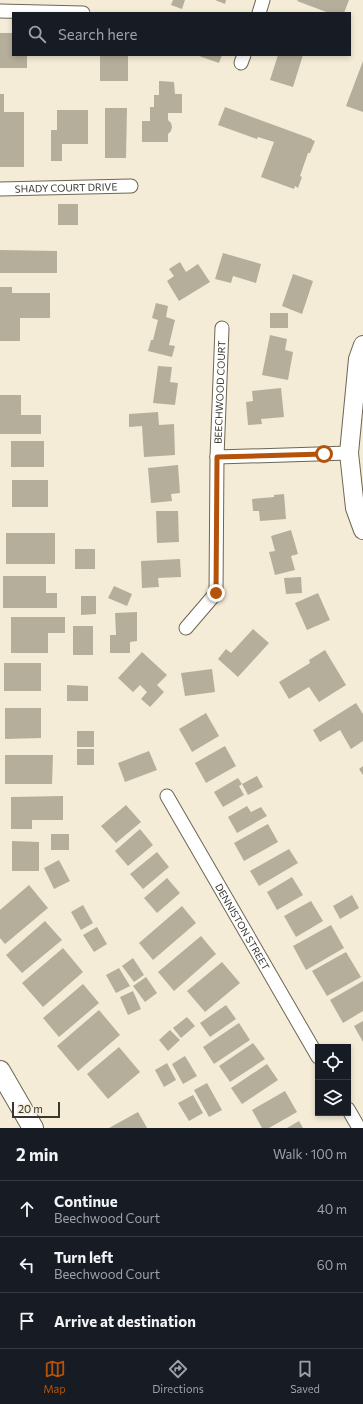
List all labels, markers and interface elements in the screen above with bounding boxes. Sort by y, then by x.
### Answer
search box [12,12,351,56]
icon: search [26,23,48,45]
text: Search here [58,25,137,43]
street label: SHADY COURT DRIVE [15,180,117,195]
street label: BEECHWOOD COURT [212,340,228,444]
route start [315,445,333,463]
route end [207,584,225,602]
street label: DENNISTON STREET [213,881,273,973]
map controls [315,1044,351,1116]
button: locate [315,1044,351,1080]
button: layers [315,1080,351,1116]
scale bar [12,1100,60,1119]
text: 20 m [18,1102,43,1115]
text: 2 min [16,1144,58,1165]
text: Walk · 100 m [273,1146,347,1162]
text: Continue [54,1192,118,1210]
icon: ahead [16,1198,38,1220]
text: 40 m [317,1201,347,1217]
text: Beechwood Court [54,1210,160,1226]
text: Turn left [54,1248,113,1266]
icon: left [16,1254,38,1276]
text: 60 m [317,1257,347,1273]
text: Beechwood Court [54,1266,160,1282]
icon: arrive [16,1310,38,1332]
text: Arrive at destination [54,1312,196,1330]
tab: Map [43,1358,66,1395]
tab: Directions [152,1358,204,1395]
tab: Saved [290,1358,320,1395]

